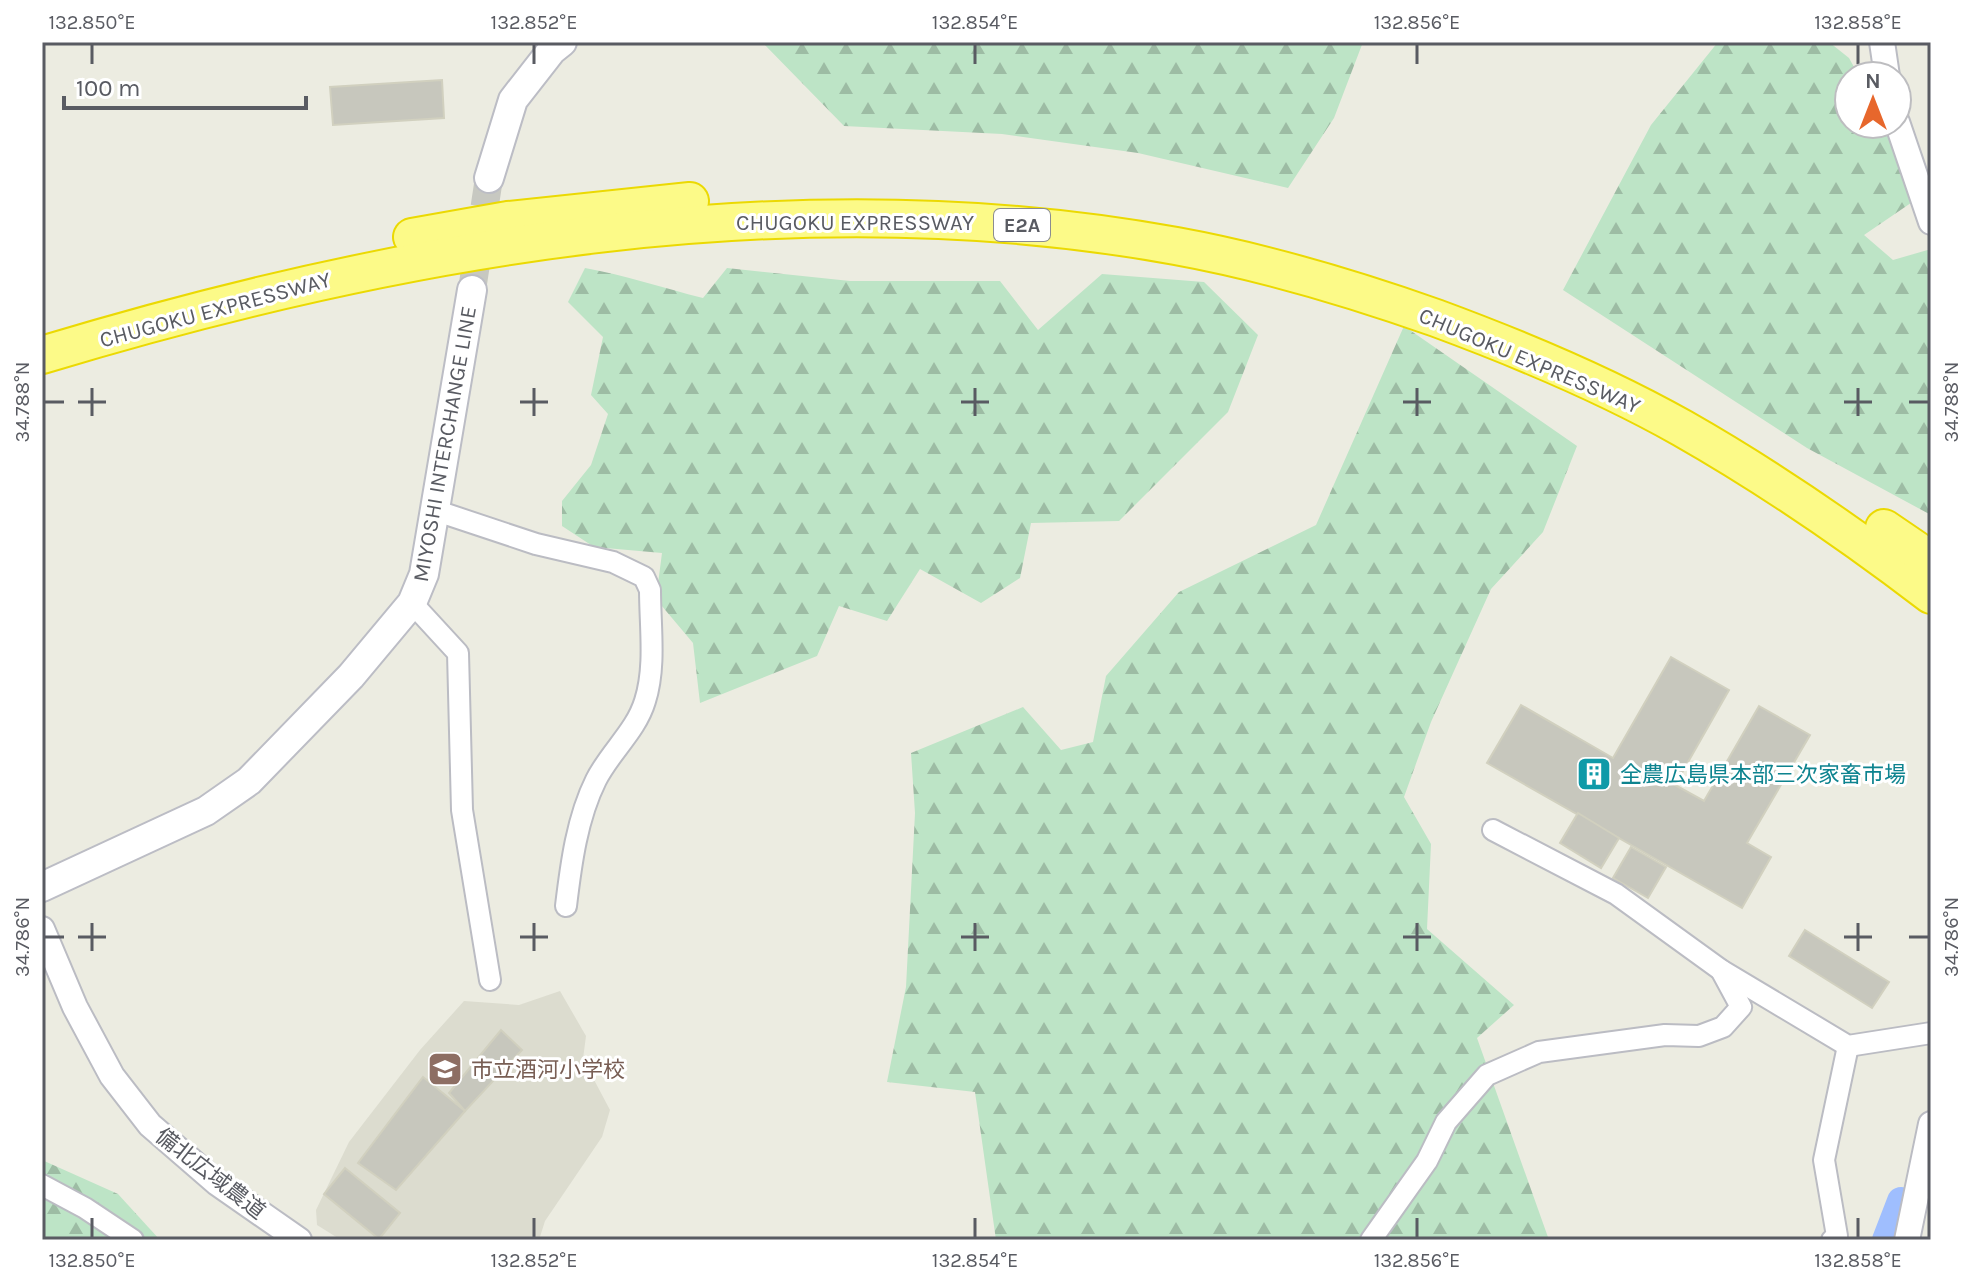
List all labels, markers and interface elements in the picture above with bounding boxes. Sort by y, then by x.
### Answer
text: 132.850°E [48,11,136,34]
text: 132.852°E [491,11,577,34]
text: 132.854°E [932,11,1018,34]
text: 132.856°E [1374,11,1460,34]
text: 132.858°E [1814,11,1902,34]
scale bar [64,60,306,110]
north arrow [1833,60,1913,140]
text: N [1865,68,1881,94]
text: 100 m [76,74,141,102]
road number: E2A [994,209,1050,241]
street label: CHUGOKU EXPRESSWAY [736,210,974,236]
street label: CHUGOKU EXPRESSWAY [97,267,334,353]
street label: CHUGOKU EXPRESSWAY [1415,302,1644,419]
street label: MIYOSHI INTERCHANGE LINE [408,304,482,584]
text: 34.788°N [11,361,34,443]
text: 34.788°N [1940,361,1963,443]
building icon: 全農広島県本部三次家畜市場 [1575,755,1613,793]
place label: 全農広島県本部三次家畜市場 [1620,762,1906,788]
text: 34.786°N [11,897,34,977]
text: 34.786°N [1940,897,1963,977]
school or university icon: 市立酒河小学校 [426,1050,464,1088]
place label: 市立酒河小学校 [471,1057,625,1083]
street label: 備北広域農道 [150,1123,270,1225]
text: 132.850°E [48,1249,136,1272]
text: 132.852°E [491,1249,577,1272]
text: 132.854°E [932,1249,1018,1272]
text: 132.856°E [1374,1249,1460,1272]
text: 132.858°E [1814,1249,1902,1272]

